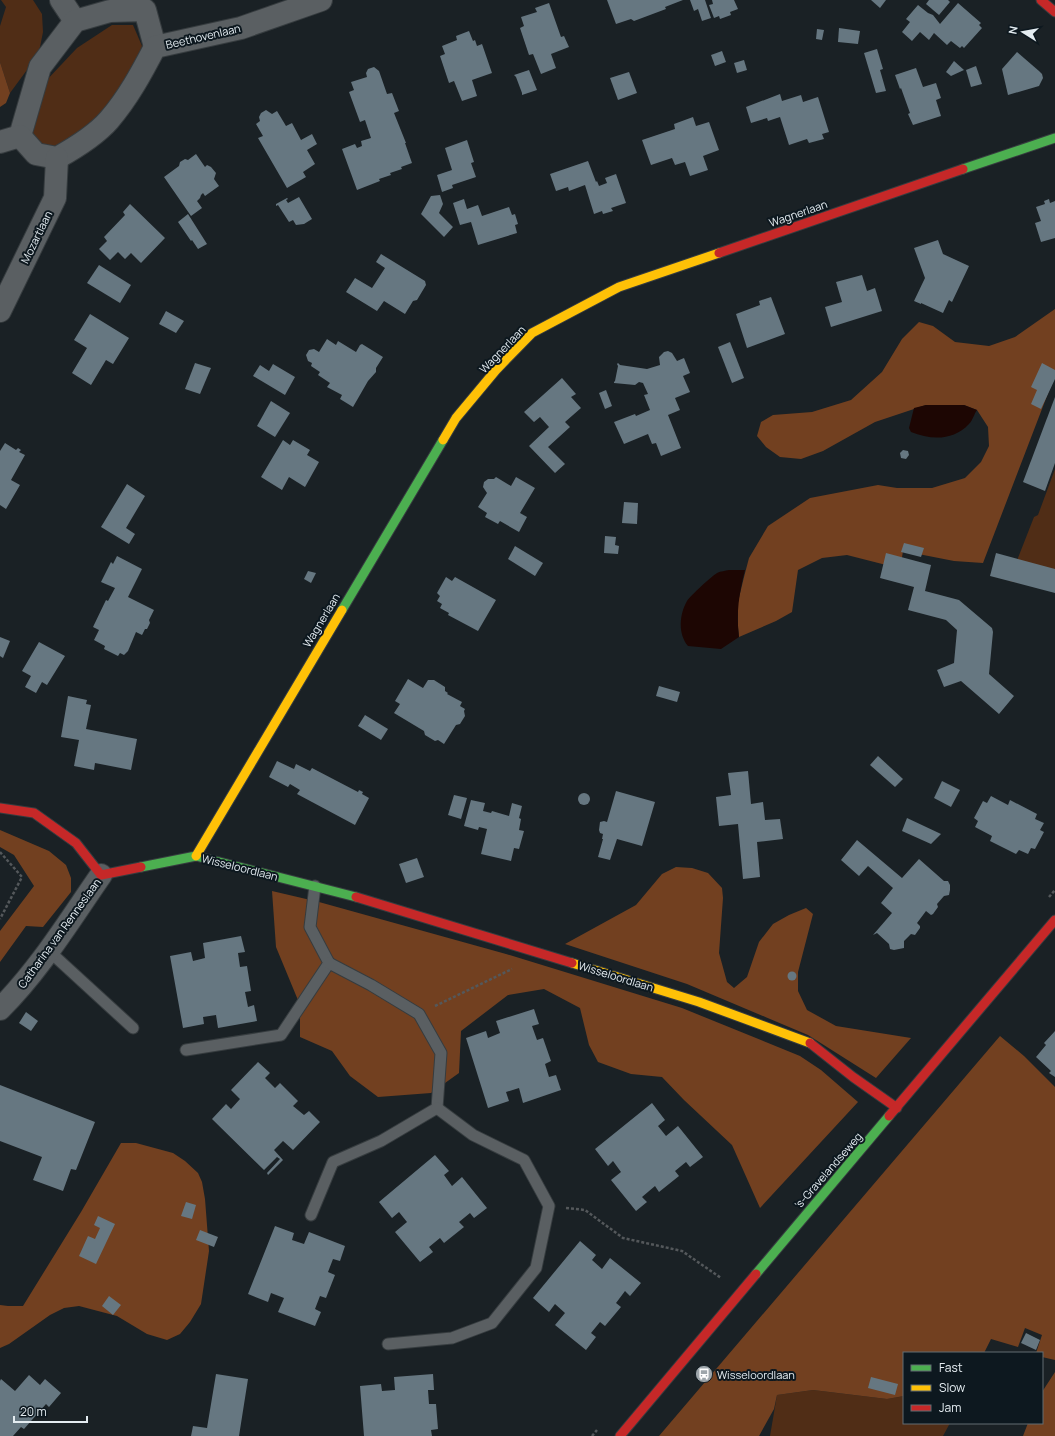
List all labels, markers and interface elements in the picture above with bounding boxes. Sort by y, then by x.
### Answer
north arrow [1003,12,1043,52]
street label: Beethovenlaan [164,20,242,52]
text: N [1005,25,1021,35]
street label: Wagnerlaan [767,196,829,230]
street label: Mozartlaan [17,208,55,266]
street label: Wagnerlaan [476,322,528,376]
street label: Wagnerlaan [299,590,343,650]
street label: Wisseloordlaan [200,850,280,884]
street label: Catharina van Renneslaan [14,875,104,991]
street label: Wisseloordlaan [577,957,655,995]
street label: 's-Gravelandseweg [791,1129,865,1211]
legend [903,1352,1043,1424]
text: Fast [939,1359,963,1376]
bus stop icon: Wisseloordlaan [694,1364,714,1384]
place label: Wisseloordlaan [717,1367,795,1382]
text: Slow [939,1379,965,1396]
scale bar [14,1398,87,1424]
text: Jam [939,1399,961,1416]
text: 20 m [20,1403,47,1420]

